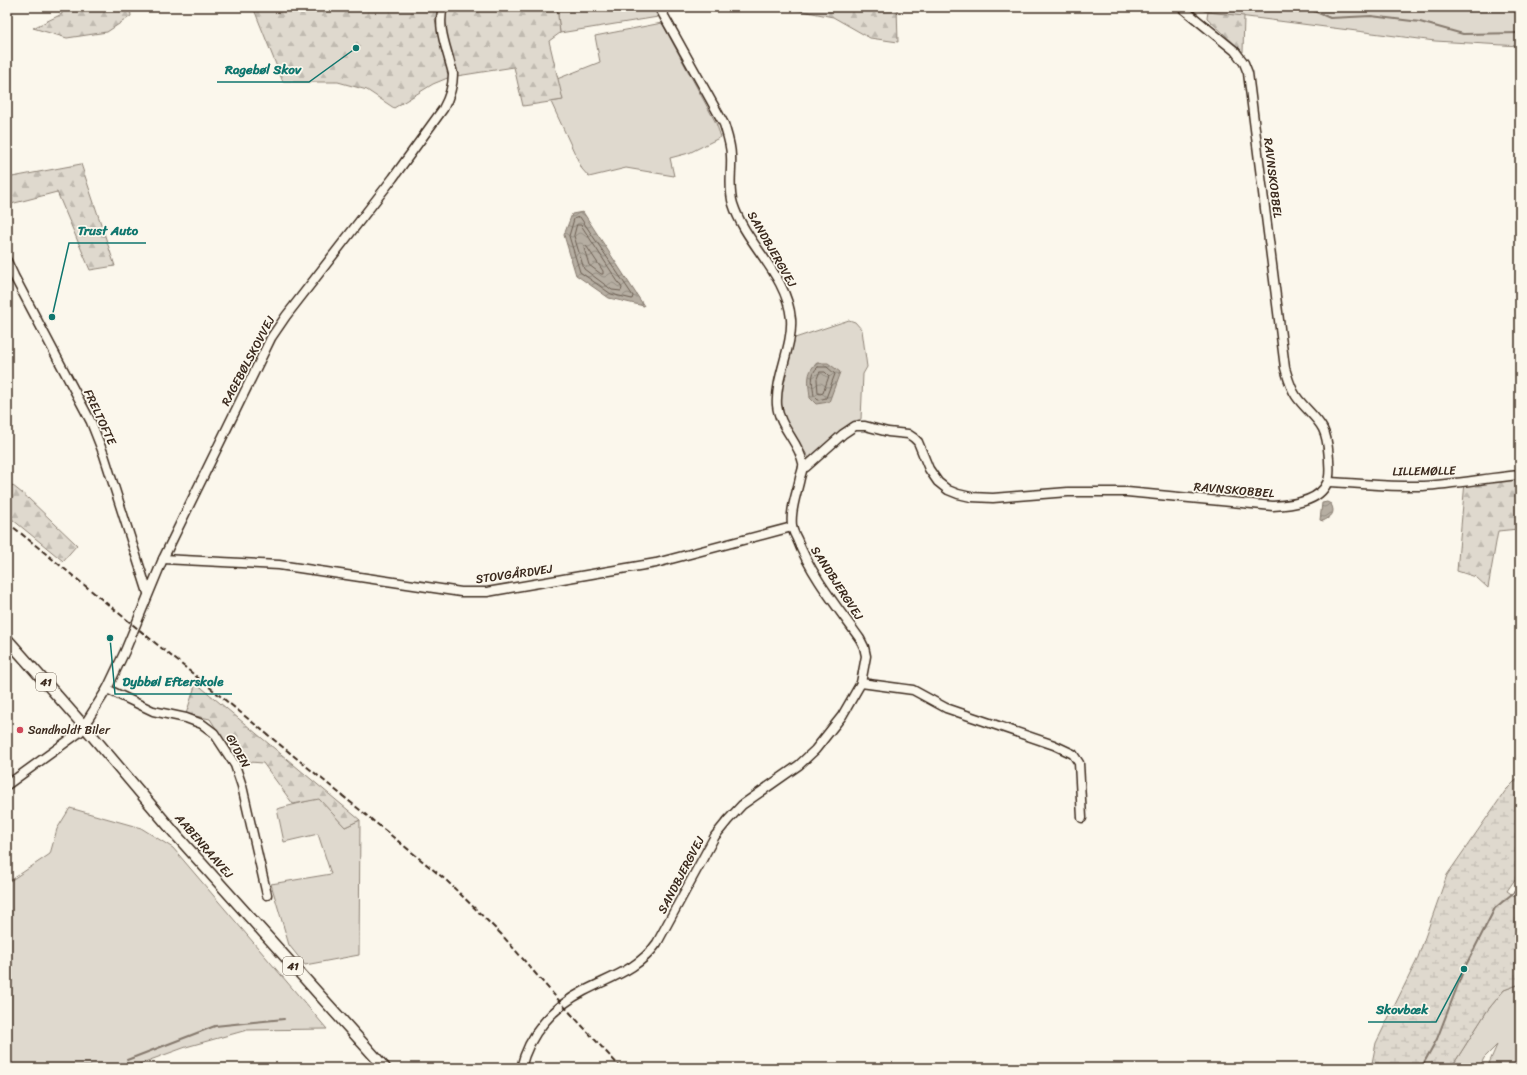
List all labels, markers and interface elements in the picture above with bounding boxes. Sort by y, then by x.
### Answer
callout: Ragebøl Skov [217,57,309,82]
text: Ragebøl Skov [224,58,302,81]
street label: RAVNSKOBBEL [1257,137,1289,220]
street label: SANDBJERGVEJ [741,207,803,292]
callout: Trust Auto [69,218,146,243]
text: Trust Auto [78,219,139,242]
street label: RAGEBØLSKOVVEJ [215,312,281,410]
street label: FRELTOFTE [77,385,123,450]
street label: LILLEMØLLE [1392,459,1457,483]
street label: RAVNSKOBBEL [1193,476,1276,505]
street label: SANDBJERGVEJ [805,541,870,625]
street label: STOVGÅRDVEJ [474,558,554,590]
callout: Dybbøl Efterskole [115,669,232,694]
text: Dybbøl Efterskole [122,670,224,693]
road number: 41 [36,673,56,691]
place label: Sandholdt Biler [28,719,111,741]
marker: Sandholdt Biler [15,725,25,735]
street label: GYDEN [220,730,257,773]
street label: AABENRAAVEJ [169,808,239,884]
street label: SANDBJERGVEJ [651,832,711,918]
road number: 41 [283,957,303,975]
callout: Skovbæk [1368,997,1436,1022]
text: Skovbæk [1375,998,1429,1021]

